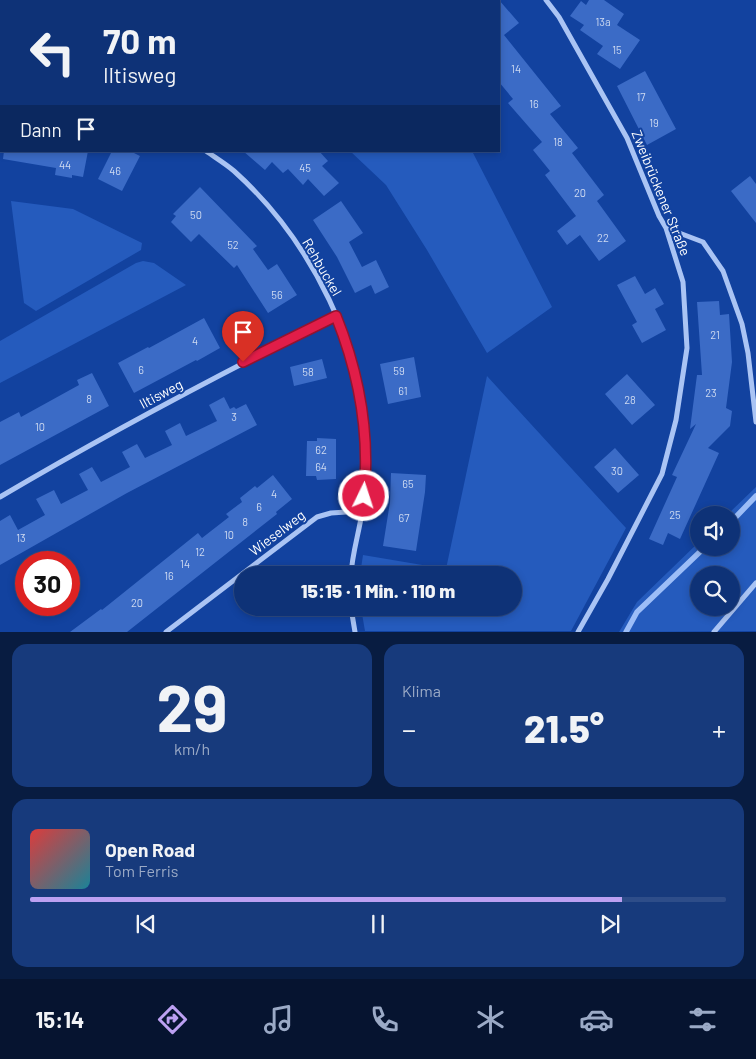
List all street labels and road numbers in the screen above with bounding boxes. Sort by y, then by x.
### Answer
street label: Zweibrückener Straße [628,128,694,258]
street label: Rehbuckel [299,235,346,298]
street label: Iltisweg [136,375,185,412]
street label: Wieselweg [245,506,308,559]

